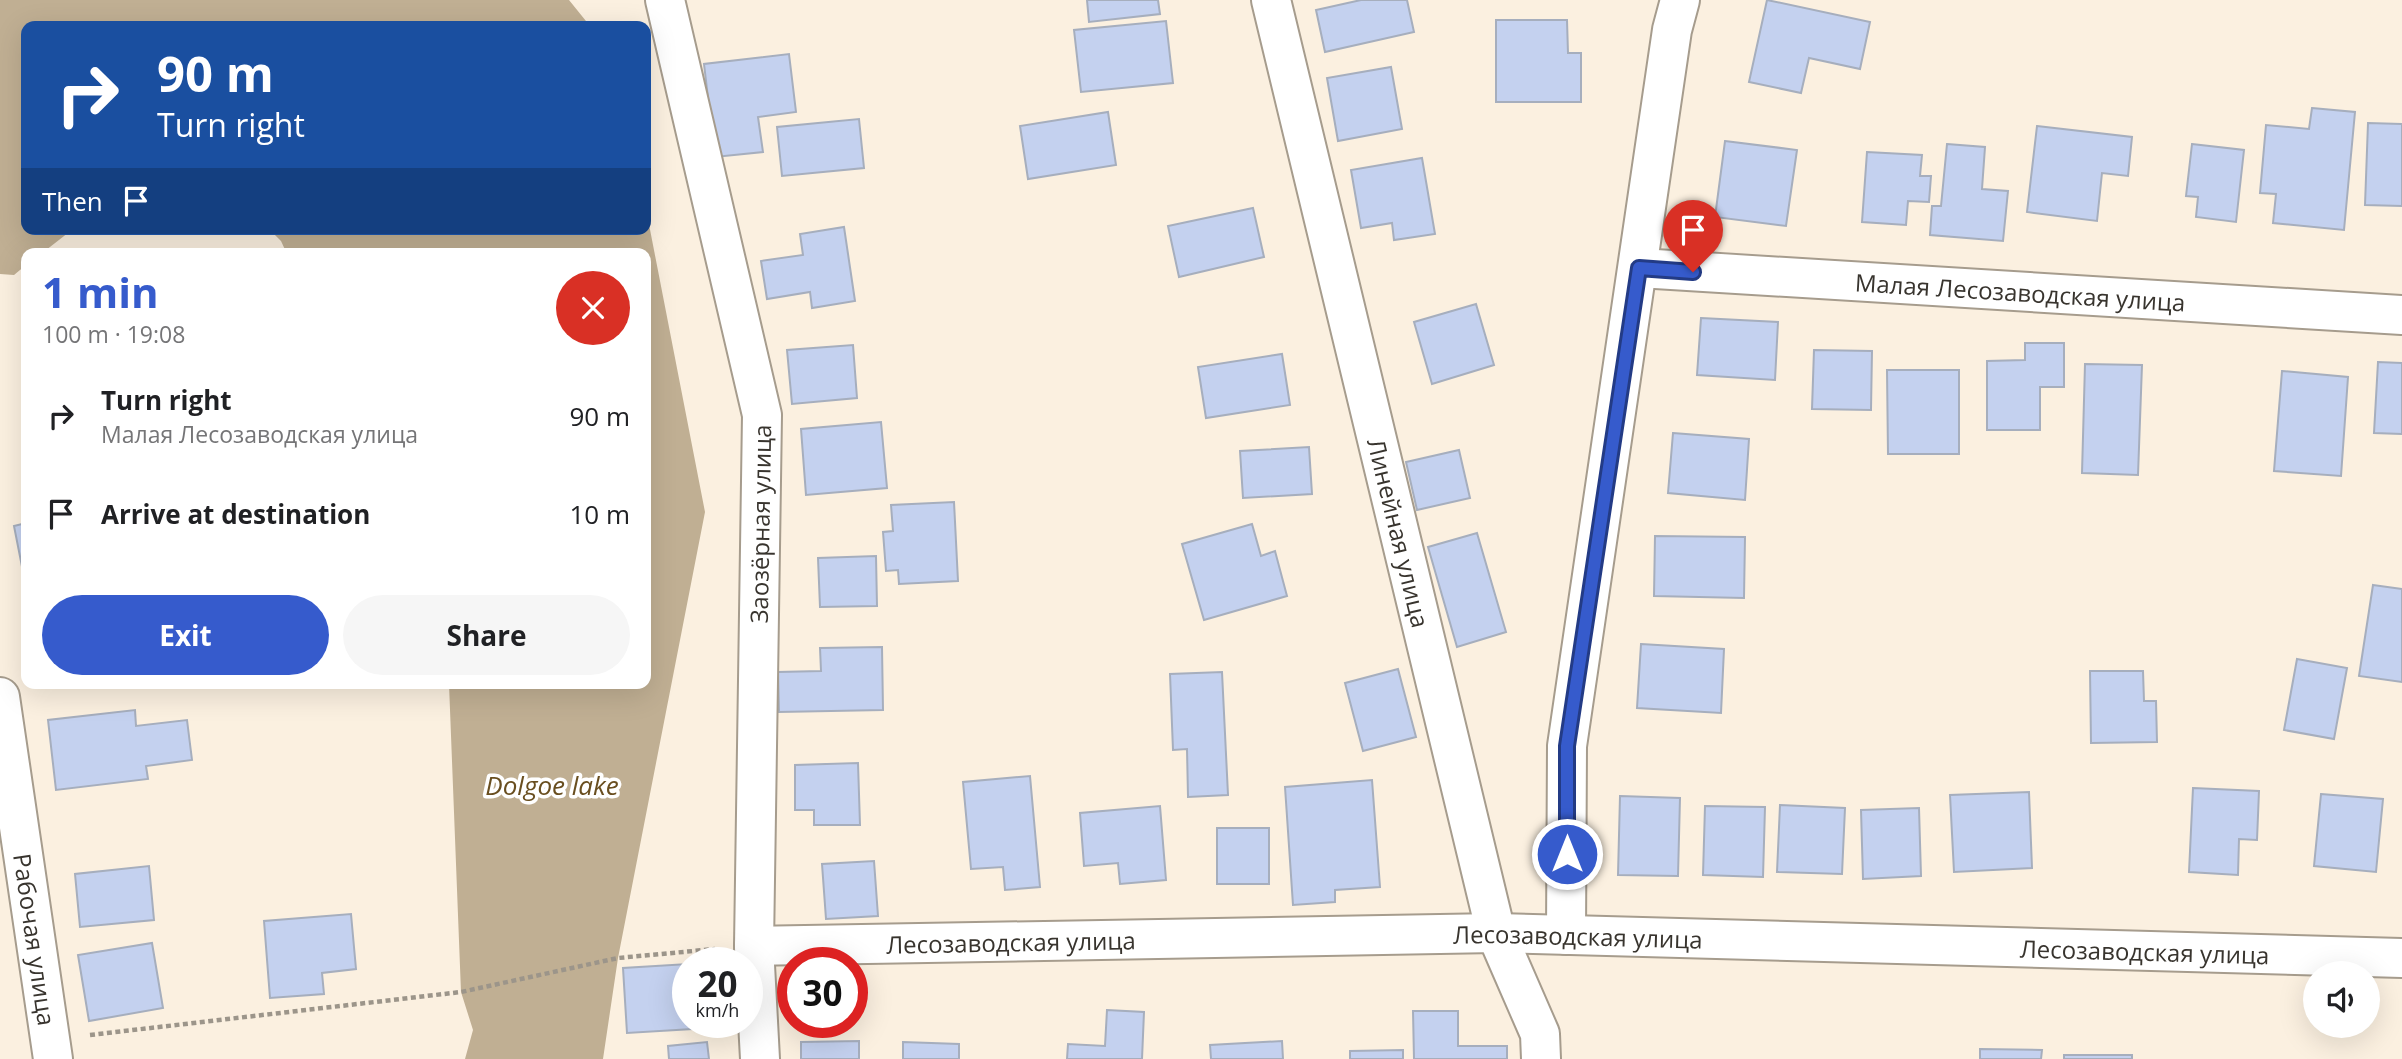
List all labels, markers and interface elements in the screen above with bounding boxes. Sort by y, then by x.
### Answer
text: 90 m [157,40,274,106]
icon: right [42,49,133,140]
text: Turn right [157,103,305,146]
icon: arrive [117,182,155,220]
text: Then [42,183,103,219]
pin [1663,200,1723,272]
icon: arrive [1674,211,1712,249]
text: 1 min [42,263,159,320]
street label: Малая Лесозаводская улица [1854,265,2186,318]
button: close [556,271,630,345]
text: 100 m · 19:08 [42,318,185,350]
text: Turn right [101,382,232,418]
icon: right [42,397,80,435]
text: 90 m [569,398,630,434]
text: Малая Лесозаводская улица [101,418,418,450]
street label: Заозёрная улица [742,424,778,624]
street label: Линейная улица [1361,435,1438,631]
icon: arrive [42,495,80,533]
text: Arrive at destination [101,496,370,532]
text: 10 m [569,496,630,532]
button: Exit [42,595,329,675]
button: Share [343,595,630,675]
water label: Dolgoe lake [485,767,619,803]
position arrow [1530,817,1604,891]
street label: Рабочая улица [7,851,64,1028]
street label: Лесозаводская улица [1453,916,1703,955]
street label: Лесозаводская улица [886,923,1136,960]
street label: Лесозаводская улица [2020,931,2270,971]
speed limit sign: 30 [777,947,868,1038]
text: 20 [697,960,738,1007]
map controls [2303,961,2380,1038]
button: sound [2303,961,2380,1038]
text: km/h [696,998,739,1022]

